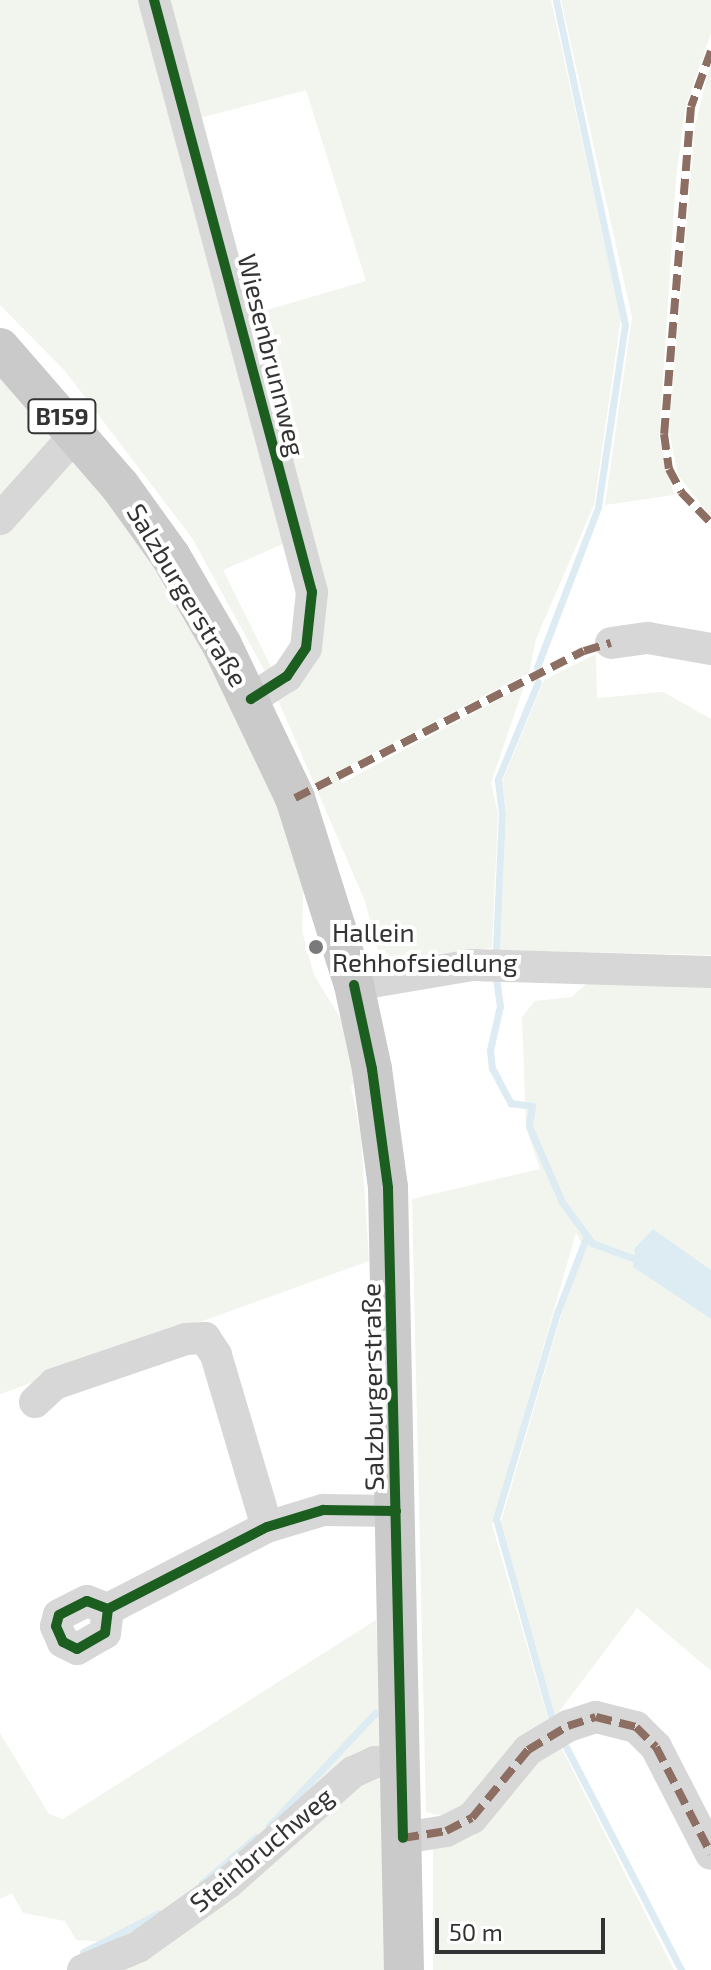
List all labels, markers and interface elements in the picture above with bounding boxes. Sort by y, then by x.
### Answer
street label: Wiesenbrunnweg [232,251,312,459]
road number: B159 [26,396,98,436]
street label: Salzburgerstraße [121,498,255,692]
place label: Hallein Rehhofsiedlung [332,916,517,978]
marker: Hallein Rehhofsiedlung [307,938,325,956]
street label: Salzburgerstraße [355,1283,389,1491]
street label: Steinbruchweg [183,1780,339,1918]
scale bar [439,1902,609,1952]
text: 50 m [449,1917,503,1946]

